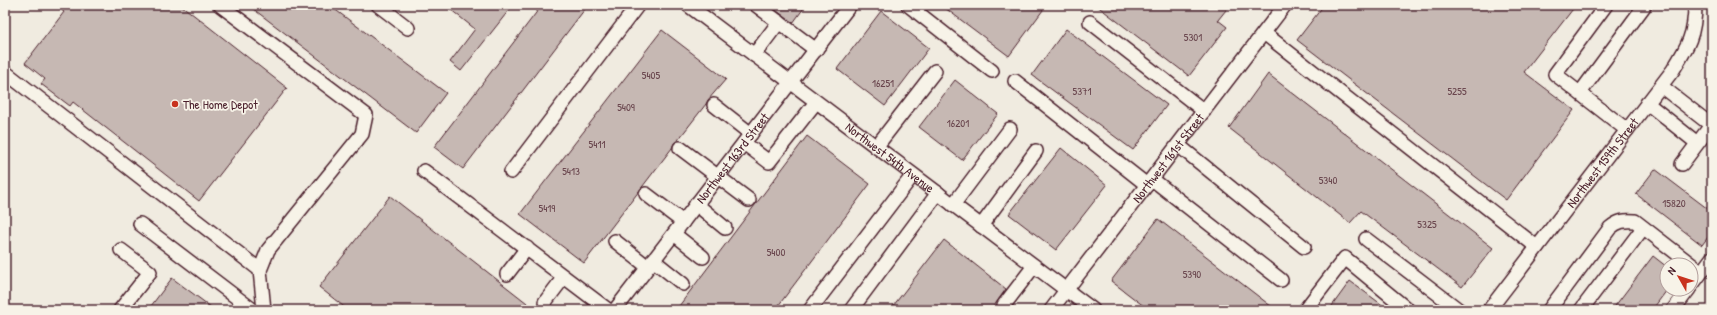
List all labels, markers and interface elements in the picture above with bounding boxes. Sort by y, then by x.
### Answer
house number: 5301 [1184,30,1202,44]
house number: 5405 [642,68,661,82]
house number: 16251 [872,76,894,90]
house number: 5371 [1072,84,1092,98]
house number: 5255 [1447,84,1467,98]
place label: The Home Depot [183,95,258,113]
marker: The Home Depot [170,99,180,109]
house number: 5409 [617,100,635,114]
street label: Northwest 163rd Street [691,108,773,207]
street label: Northwest 161st Street [1128,109,1208,206]
street label: Northwest 159th Street [1562,113,1643,211]
house number: 16201 [947,116,969,130]
street label: Northwest 54th Avenue [842,118,938,197]
house number: 5411 [589,137,605,151]
house number: 5413 [562,164,580,178]
house number: 5340 [1319,173,1337,187]
house number: 15820 [1662,196,1686,210]
house number: 5419 [539,201,555,215]
house number: 5325 [1417,217,1437,231]
house number: 5400 [767,245,785,259]
north arrow [1659,257,1699,297]
text: N [1664,264,1679,277]
house number: 5390 [1183,267,1201,281]

